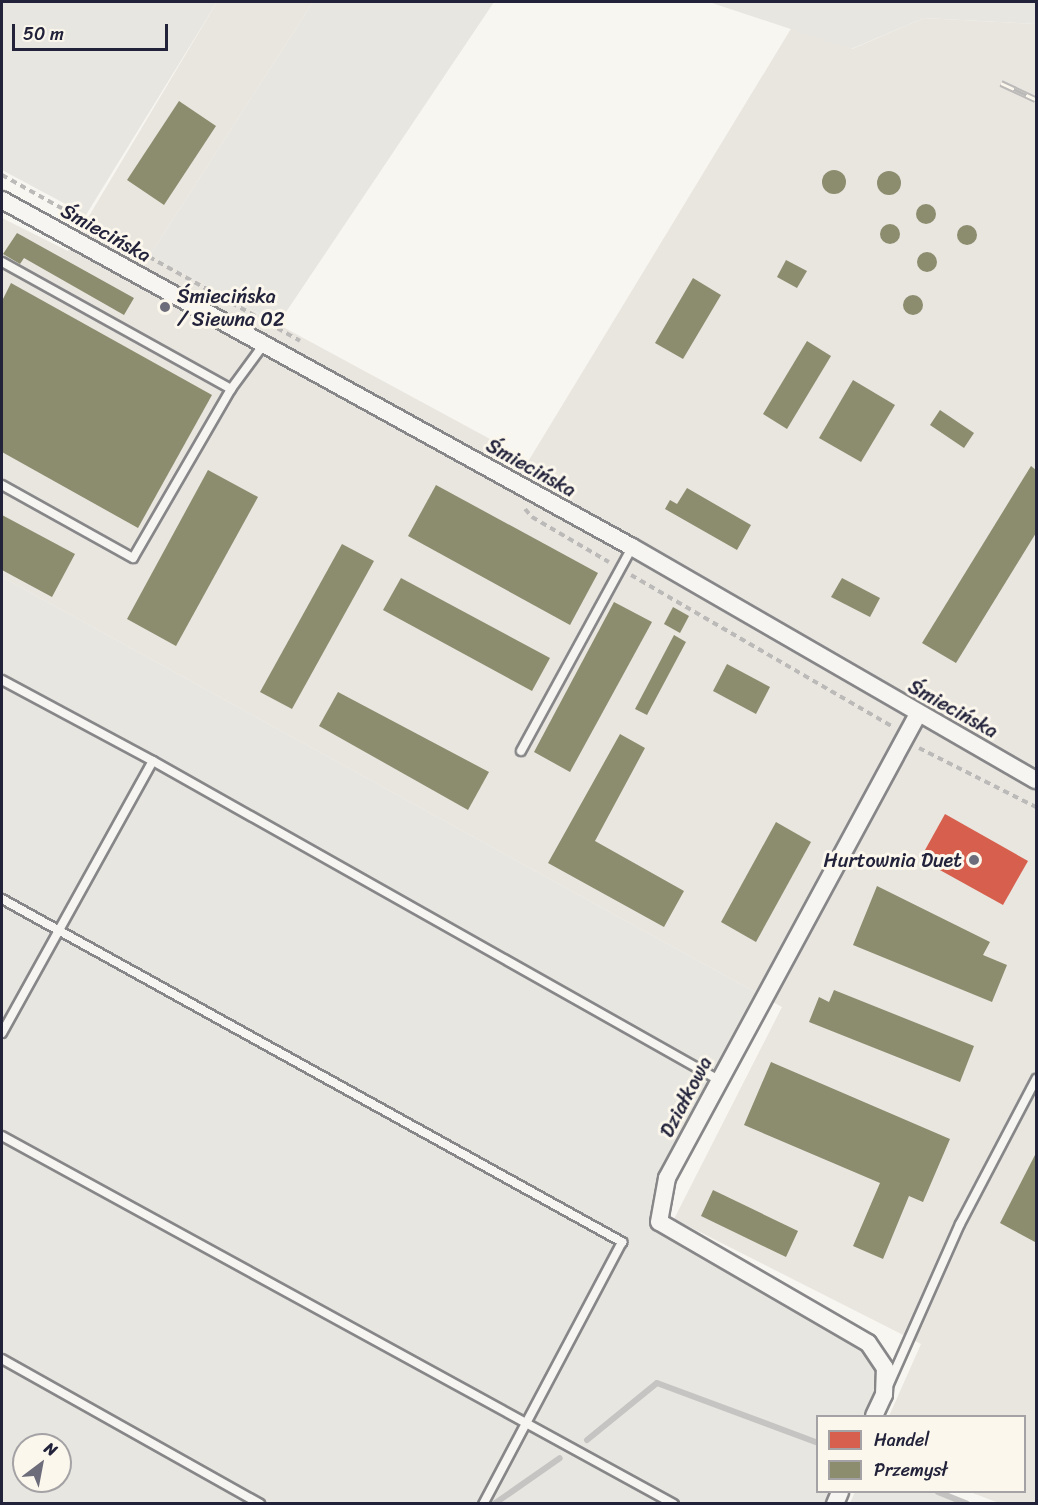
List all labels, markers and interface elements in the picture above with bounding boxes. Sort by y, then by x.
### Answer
scale bar [15,12,171,50]
text: 50 m [23,18,64,50]
street label: Śmiecińska [57,199,155,267]
place label: Śmiecińska / Siewna 02 [177,284,284,331]
marker: Śmiecińska / Siewna 02 [158,300,172,314]
street label: Śmiecińska [482,434,580,502]
street label: Śmiecińska [904,675,1002,743]
place label: Hurtownia Duet [823,848,962,872]
marker: Hurtownia Duet [967,853,981,867]
street label: Działkowa [655,1053,717,1141]
legend [816,1415,1026,1493]
text: Handel [874,1424,929,1456]
north arrow [12,1433,72,1493]
text: N [38,1434,63,1464]
text: Przemysł [874,1454,947,1486]

